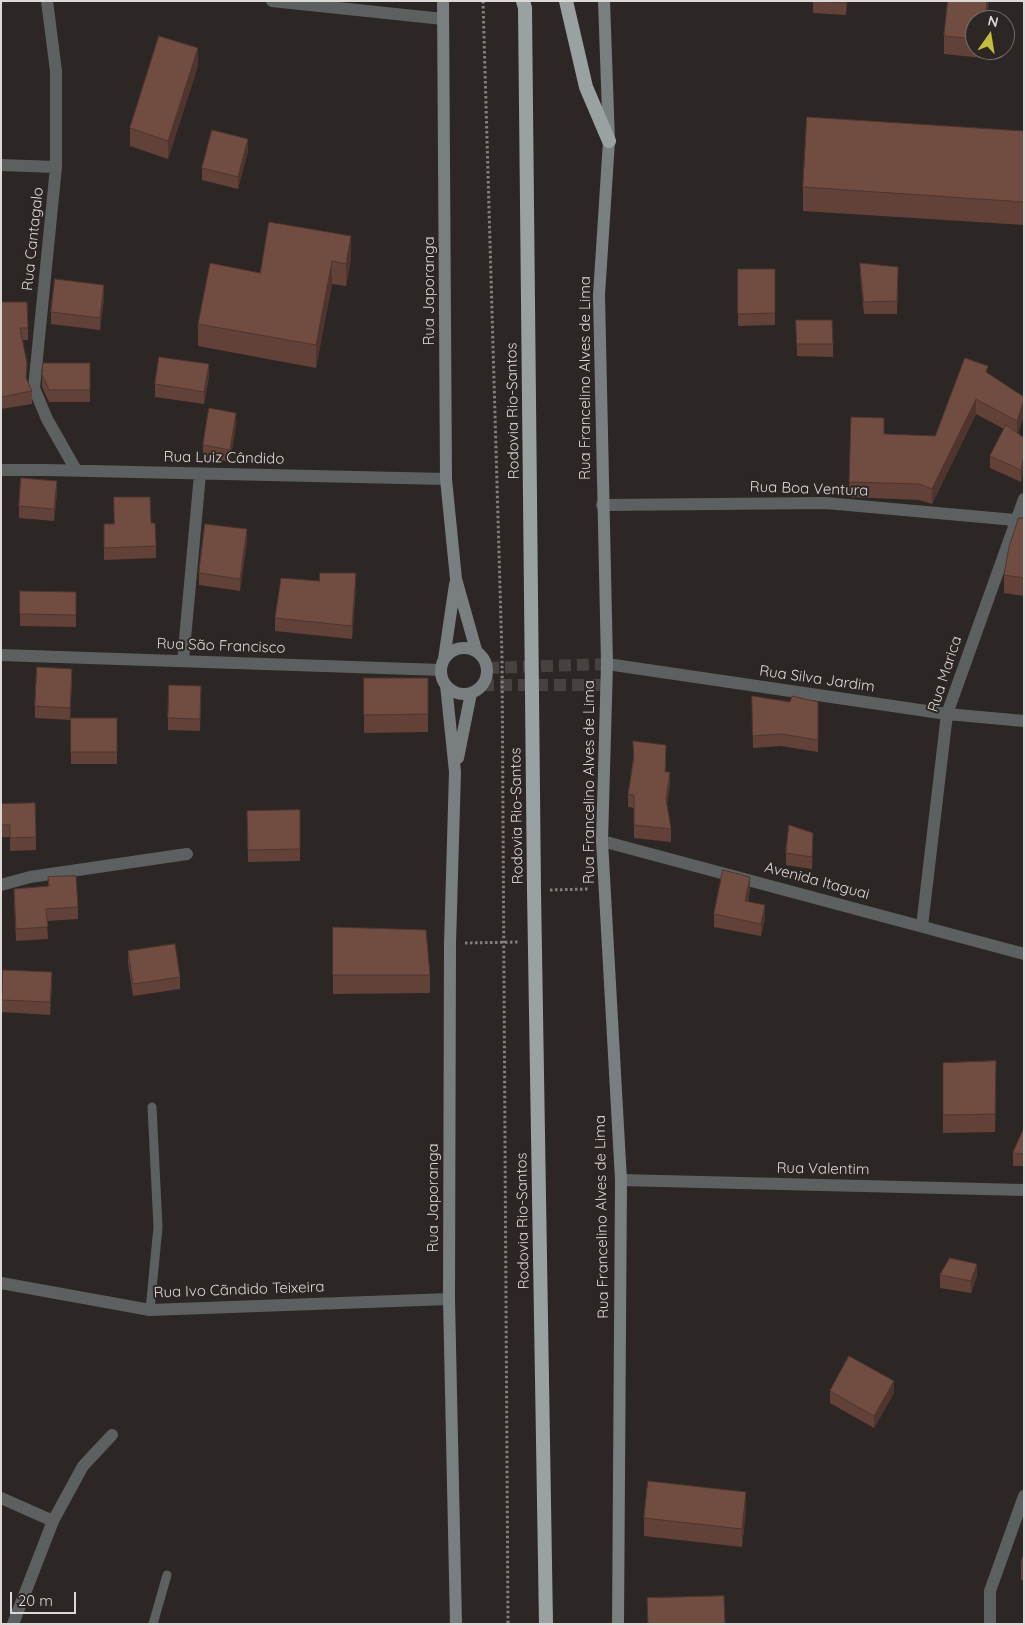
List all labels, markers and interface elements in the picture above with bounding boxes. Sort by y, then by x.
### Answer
north arrow [965,10,1015,60]
text: N [986,11,1000,31]
street label: Rua Cantagalo [19,186,47,292]
street label: Rua Japoranga [420,236,438,346]
street label: Rua Francelino Alves de Lima [576,276,594,480]
street label: Rodovia Rio-Santos [503,342,523,480]
street label: Rua Luiz Cândido [164,448,284,468]
street label: Rua Boa Ventura [749,478,869,500]
street label: Rua Marica [924,634,966,714]
street label: Rua São Francisco [156,635,286,657]
street label: Rua Silva Jardim [758,662,876,696]
street label: Rua Francelino Alves de Lima [580,680,598,884]
street label: Rodovia Rio-Santos [507,747,527,885]
street label: Avenida Itaguai [763,858,871,904]
street label: Rua Francelino Alves de Lima [591,1115,613,1319]
street label: Rua Japoranga [424,1143,442,1253]
street label: Rodovia Rio-Santos [513,1152,533,1290]
street label: Rua Valentim [776,1159,870,1179]
street label: Rua Ivo Cãndido Teixeira [153,1278,325,1302]
scale bar [12,1582,79,1614]
text: 20 m [18,1591,53,1610]

